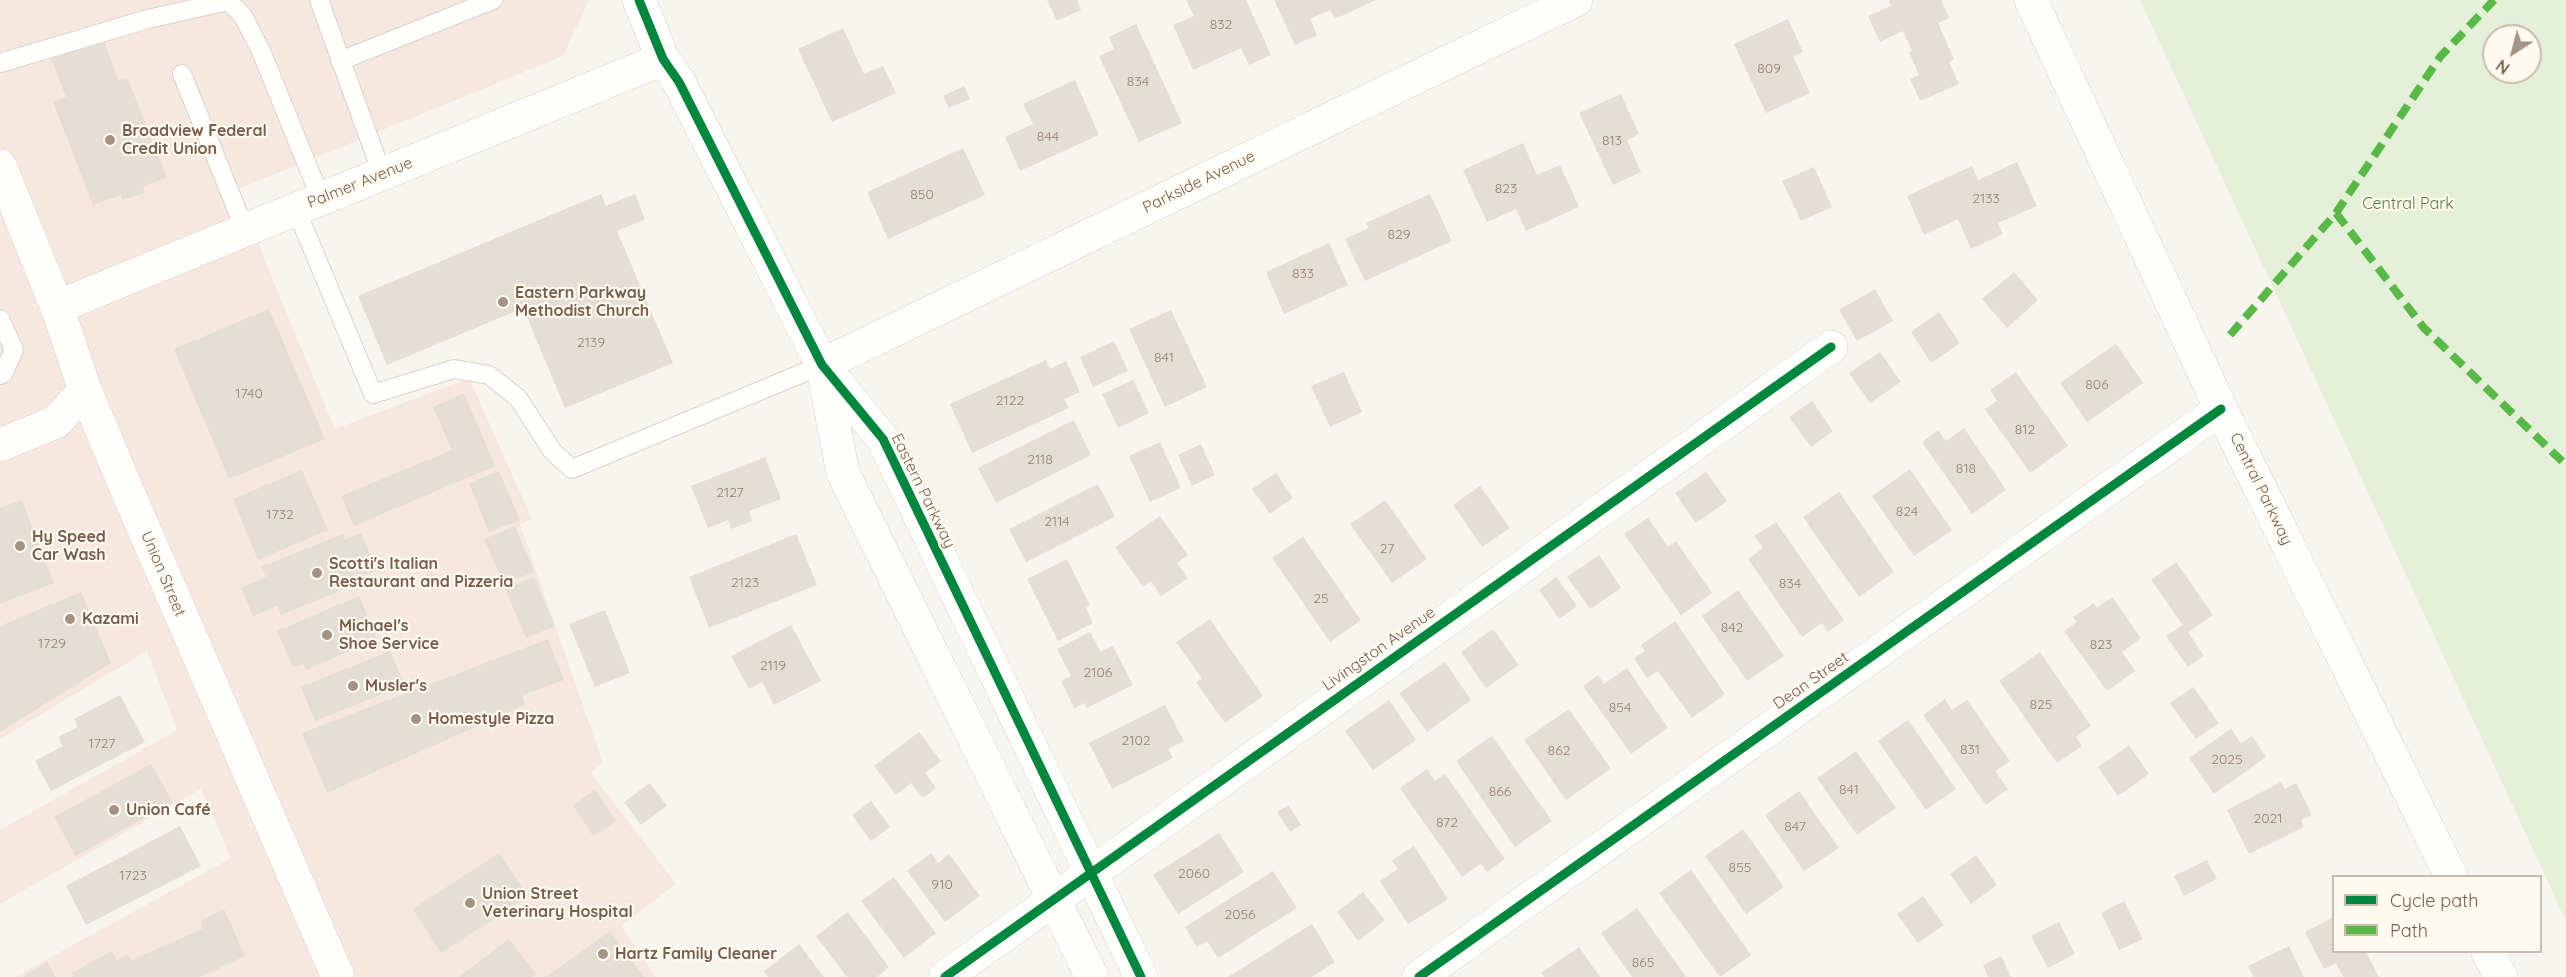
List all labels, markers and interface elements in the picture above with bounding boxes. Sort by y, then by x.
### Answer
house number: 832 [1210,17,1232,33]
north arrow [2482,24,2542,84]
text: N [2492,55,2513,78]
house number: 809 [1757,61,1781,77]
house number: 834 [1127,74,1149,90]
place label: Broadview Federal Credit Union [122,121,267,159]
house number: 844 [1037,129,1059,145]
marker: Broadview Federal Credit Union [103,133,117,147]
house number: 813 [1602,133,1622,149]
street label: Parkside Avenue [1140,147,1258,217]
street label: Palmer Avenue [305,153,415,213]
house number: 823 [1495,181,1517,197]
house number: 850 [910,187,934,203]
house number: 2133 [1972,191,2000,207]
park label: Central Park [2362,194,2454,214]
house number: 829 [1387,227,1411,243]
house number: 833 [1292,266,1314,282]
place label: Eastern Parkway Methodist Church [515,283,649,321]
marker: Eastern Parkway Methodist Church [496,295,510,309]
house number: 2139 [577,335,605,351]
house number: 841 [1154,350,1174,366]
house number: 806 [2085,377,2109,393]
house number: 1740 [235,386,263,402]
house number: 2122 [996,393,1024,409]
house number: 812 [2015,422,2035,438]
street label: Central Parkway [2225,430,2297,548]
street label: Eastern Parkway [887,431,959,551]
house number: 2118 [1027,452,1053,468]
house number: 818 [1956,461,1976,477]
house number: 2127 [716,485,744,501]
house number: 824 [1896,504,1918,520]
house number: 1732 [266,507,294,523]
house number: 2114 [1044,514,1070,530]
place label: Hy Speed Car Wash [32,527,106,565]
street label: Union Street [136,528,190,620]
marker: Hy Speed Car Wash [13,539,27,553]
house number: 27 [1380,541,1394,557]
place label: Scotti's Italian Restaurant and Pizzeria [329,554,513,592]
marker: Scotti's Italian Restaurant and Pizzeria [310,566,324,580]
house number: 2123 [731,575,759,591]
house number: 834 [1779,576,1801,592]
house number: 25 [1313,591,1329,607]
street label: Livingston Avenue [1319,603,1439,695]
place label: Kazami [82,609,139,629]
marker: Kazami [63,612,77,626]
place label: Michael's Shoe Service [339,616,439,654]
house number: 842 [1721,620,1743,636]
marker: Michael's Shoe Service [320,628,334,642]
house number: 1729 [38,636,66,652]
house number: 823 [2090,637,2112,653]
street label: Dean Street [1770,648,1852,714]
house number: 2119 [760,658,786,674]
house number: 2106 [1084,665,1112,681]
place label: Musler's [365,676,427,696]
marker: Musler's [346,679,360,693]
house number: 825 [2030,697,2052,713]
house number: 854 [1609,700,1631,716]
place label: Homestyle Pizza [428,709,554,729]
marker: Homestyle Pizza [409,712,423,726]
house number: 2102 [1121,733,1151,749]
house number: 1727 [88,736,116,752]
house number: 831 [1960,742,1980,758]
house number: 862 [1548,743,1570,759]
house number: 2025 [2211,752,2243,768]
house number: 841 [1839,782,1859,798]
house number: 866 [1489,784,1511,800]
place label: Union Café [126,800,211,820]
marker: Union Café [107,803,121,817]
house number: 2021 [2253,811,2283,827]
house number: 872 [1436,815,1458,831]
house number: 847 [1784,819,1806,835]
house number: 855 [1729,860,1751,876]
house number: 2060 [1178,866,1210,882]
house number: 1723 [119,868,147,884]
legend [2332,875,2542,953]
house number: 910 [931,877,953,893]
place label: Union Street Veterinary Hospital [482,884,633,922]
text: Cycle path [2390,889,2478,912]
marker: Union Street Veterinary Hospital [463,896,477,910]
house number: 2056 [1224,907,1256,923]
text: Path [2390,919,2428,942]
place label: Hartz Family Cleaner [615,944,777,964]
marker: Hartz Family Cleaner [596,947,610,961]
house number: 865 [1632,955,1654,971]

